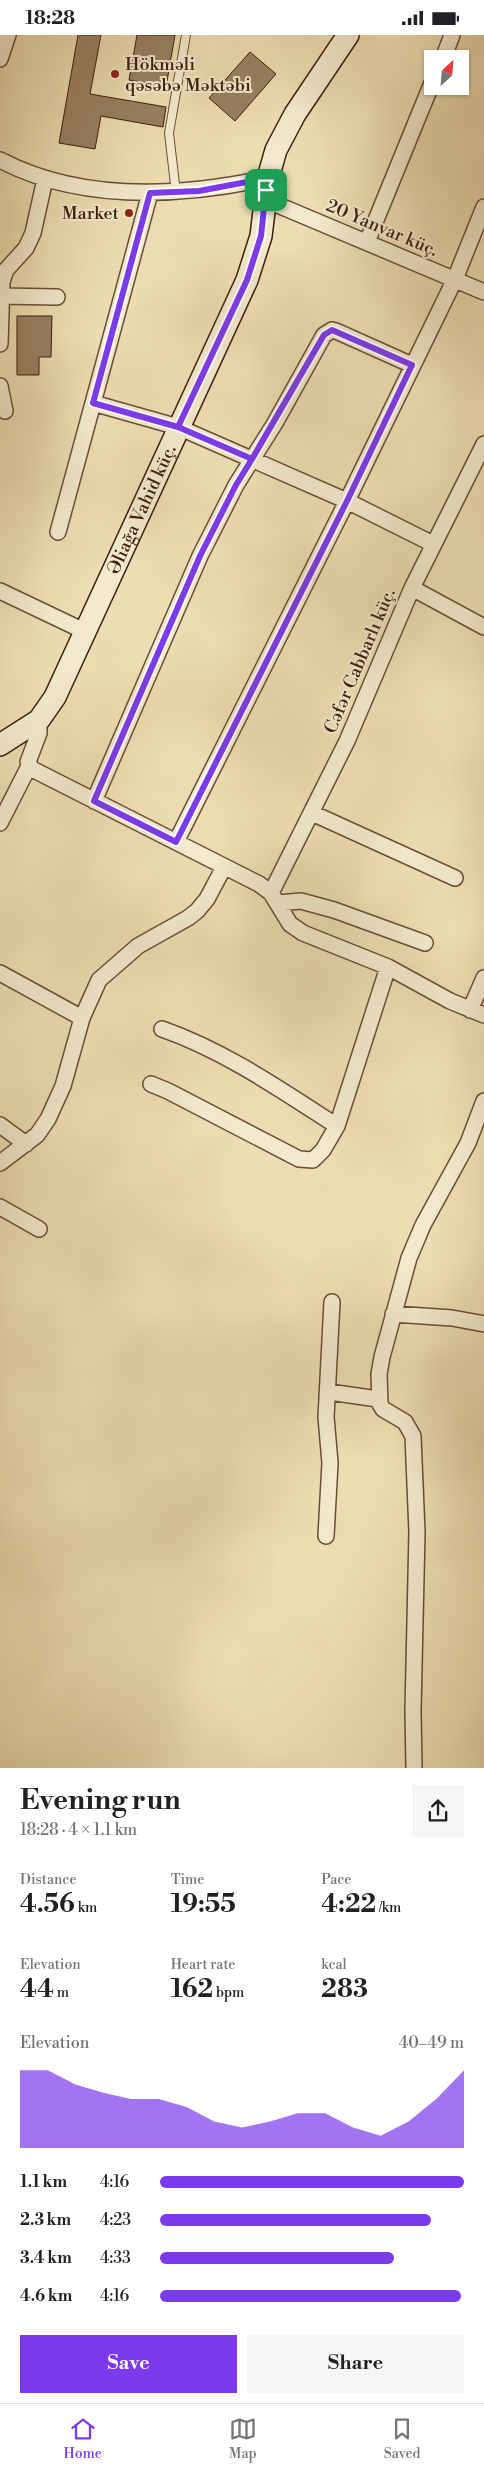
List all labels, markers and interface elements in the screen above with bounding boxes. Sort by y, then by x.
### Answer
text: 18:28 [25,6,75,30]
north arrow [424,50,469,95]
map controls [424,50,469,95]
place label: Hökməli qəsəbə Məktəbi [125,53,251,97]
marker: Hökməli qəsəbə Məktəbi [109,68,121,80]
pin [245,169,287,211]
icon: arrive [252,176,280,204]
street label: 20 Yanvar küç. [323,194,441,262]
place label: Market [62,202,120,225]
marker: Market [123,207,135,219]
street label: Əliağa Vahid küç. [102,441,181,578]
street label: Cəfər Cabbarlı küç. [319,585,401,737]
text: Evening run [20,1783,181,1818]
button: share [412,1785,464,1837]
text: 18:28 · 4 × 1.1 km [20,1820,137,1840]
text: Distance [20,1871,77,1889]
text: Time [171,1871,204,1889]
text: Pace [321,1871,351,1889]
text: 4.56 [20,1889,75,1920]
text: 19:55 [171,1889,236,1920]
text: 4:22 [321,1889,376,1920]
text: km [75,1899,97,1917]
text: /km [376,1899,401,1917]
text: Elevation [20,1956,81,1974]
text: Heart rate [171,1956,235,1974]
text: kcal [321,1956,347,1974]
text: 44 [20,1974,54,2005]
text: 162 [171,1974,213,2005]
text: 283 [321,1974,368,2005]
text: m [54,1984,69,2002]
text: bpm [213,1984,244,2002]
text: Elevation [20,2033,89,2053]
text: 40–49 m [399,2033,464,2053]
text: 1.1 km [20,2172,67,2192]
text: 4:16 [100,2172,129,2192]
text: 2.3 km [20,2210,71,2230]
text: 4:23 [100,2210,131,2230]
text: 3.4 km [20,2248,72,2268]
text: 4:33 [100,2248,131,2268]
text: 4.6 km [20,2286,72,2306]
text: 4:16 [100,2286,129,2306]
button: Save [20,2335,237,2393]
button: Share [247,2335,464,2393]
tab: Home [63,2415,102,2463]
tab: Map [229,2415,257,2463]
tab: Saved [384,2415,421,2463]

